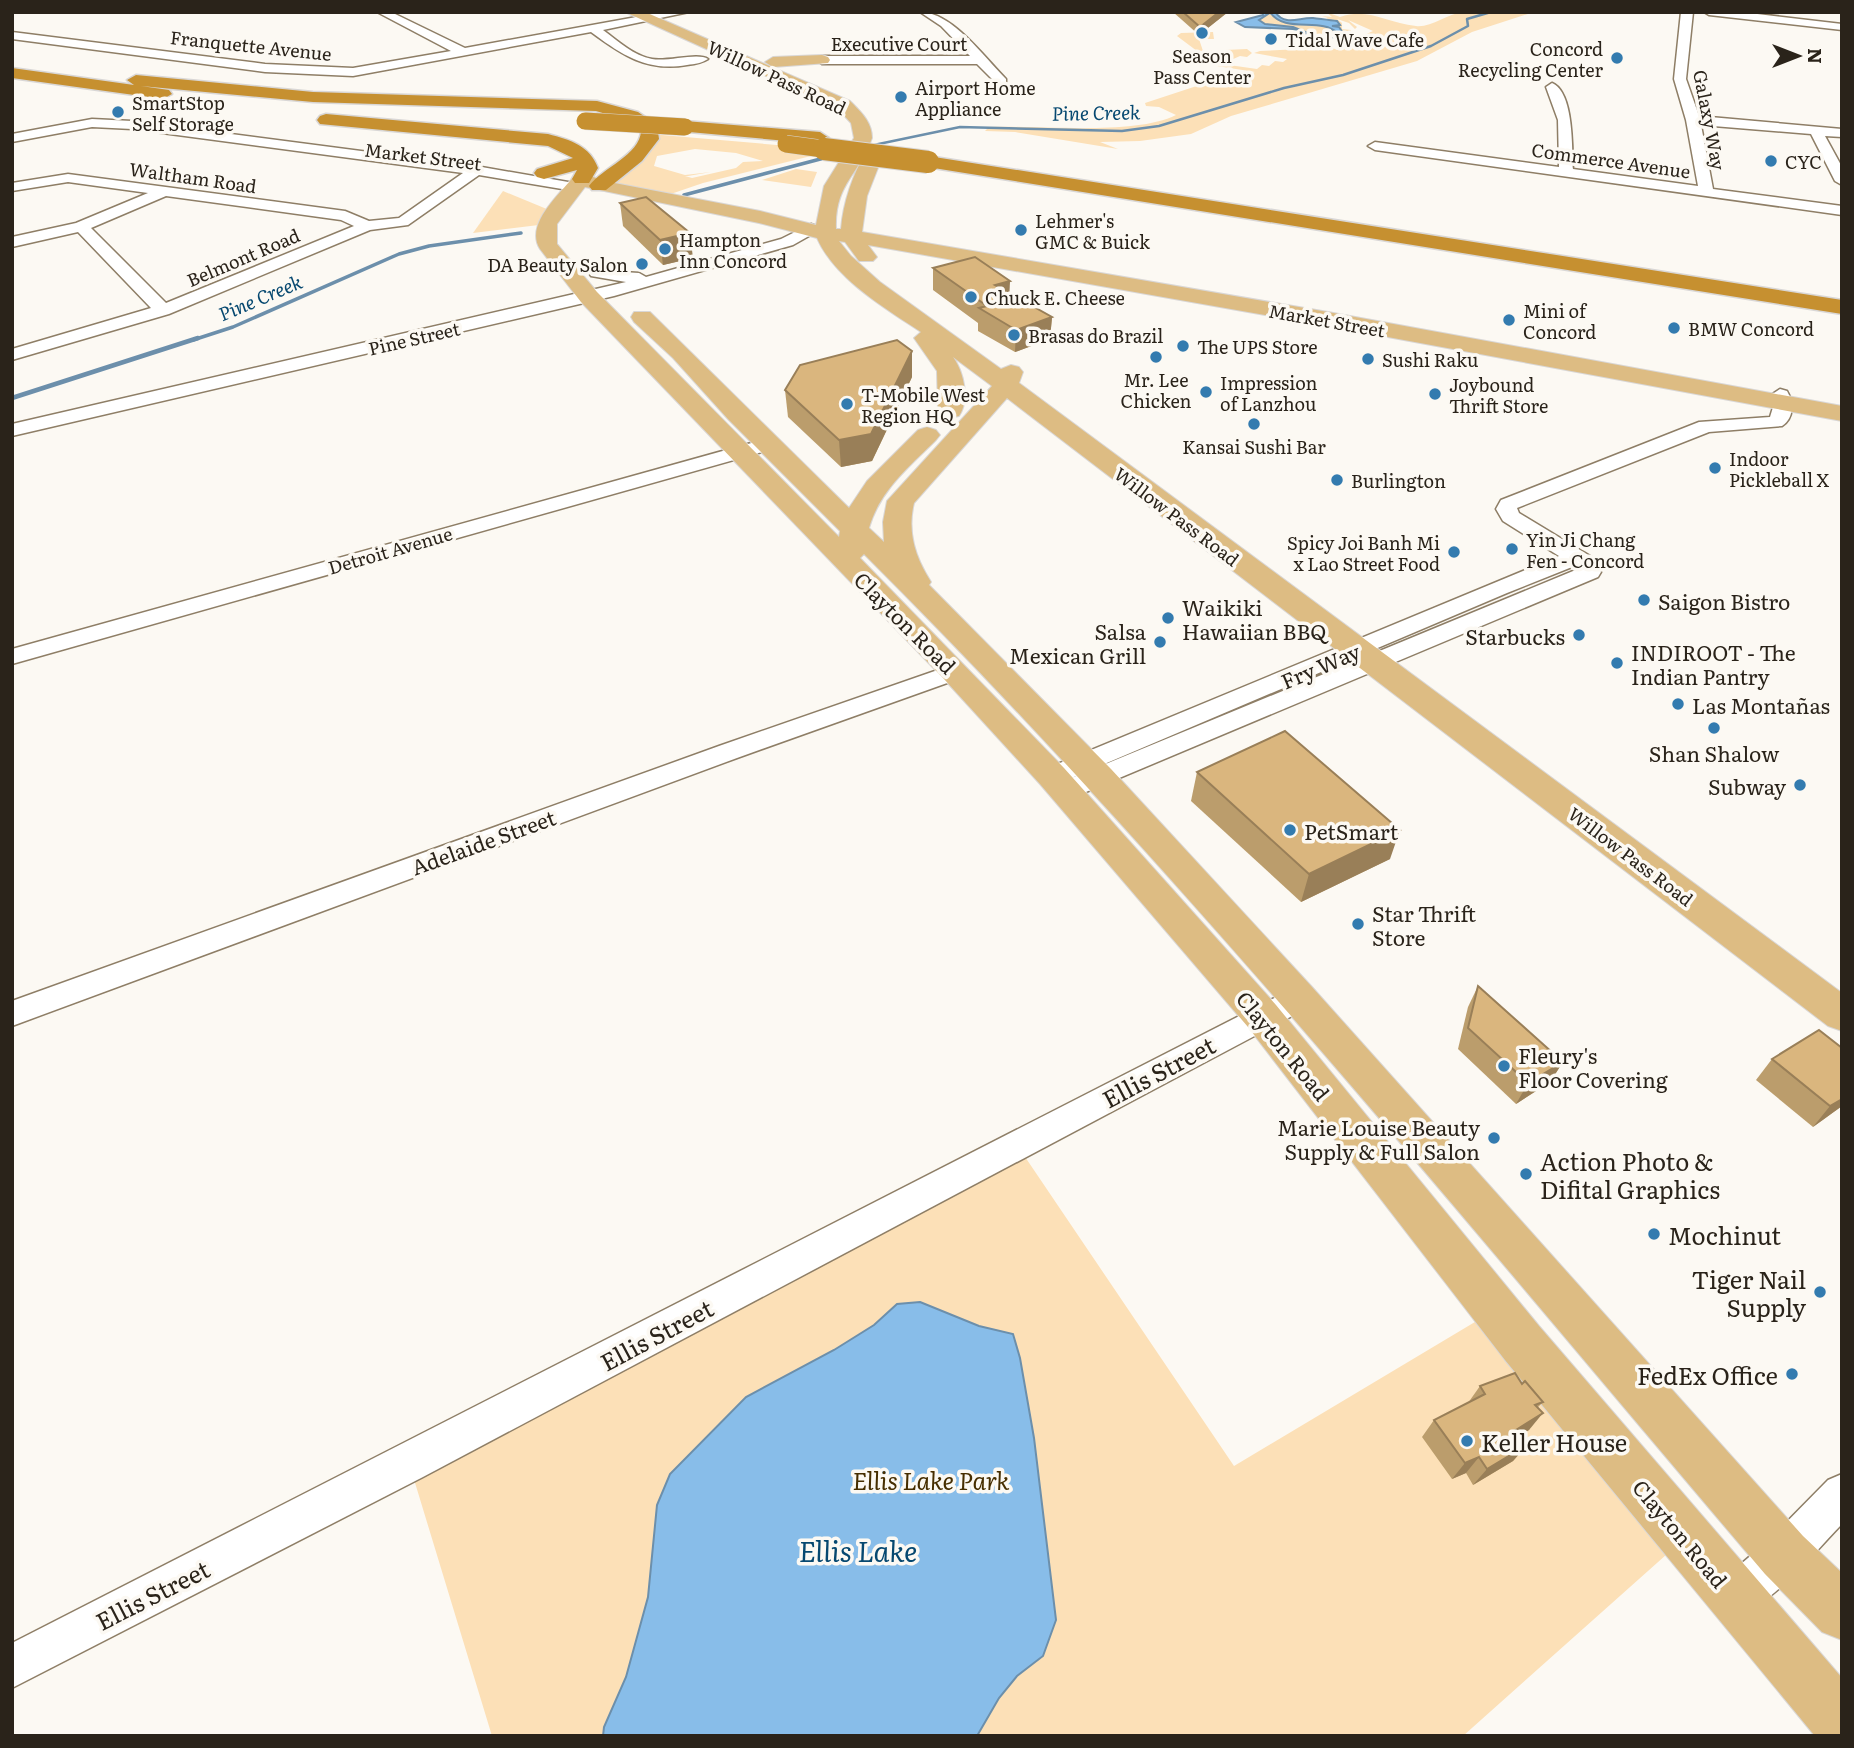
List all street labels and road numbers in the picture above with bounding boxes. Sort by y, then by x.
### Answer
street label: Franquette Avenue [169,23,333,67]
street label: Executive Court [831,30,968,57]
street label: Willow Pass Road [703,33,851,121]
street label: Galaxy Way [1687,68,1733,173]
street label: Market Street [363,135,484,177]
street label: Commerce Avenue [1530,135,1692,185]
street label: Waltham Road [128,155,258,199]
street label: Belmont Road [182,221,304,293]
street label: Market Street [1267,296,1388,344]
street label: Pine Street [366,314,463,362]
street label: Willow Pass Road [1109,460,1245,572]
street label: Detroit Avenue [325,519,455,581]
street label: Clayton Road [848,564,964,680]
street label: Fry Way [1275,634,1365,696]
street label: Adelaide Street [406,800,560,882]
street label: Willow Pass Road [1563,800,1699,912]
street label: Clayton Road [1230,983,1338,1107]
street label: Ellis Street [1095,1026,1221,1115]
street label: Ellis Street [593,1289,719,1378]
street label: Clayton Road [1626,1472,1736,1594]
street label: Ellis Street [89,1550,215,1638]

